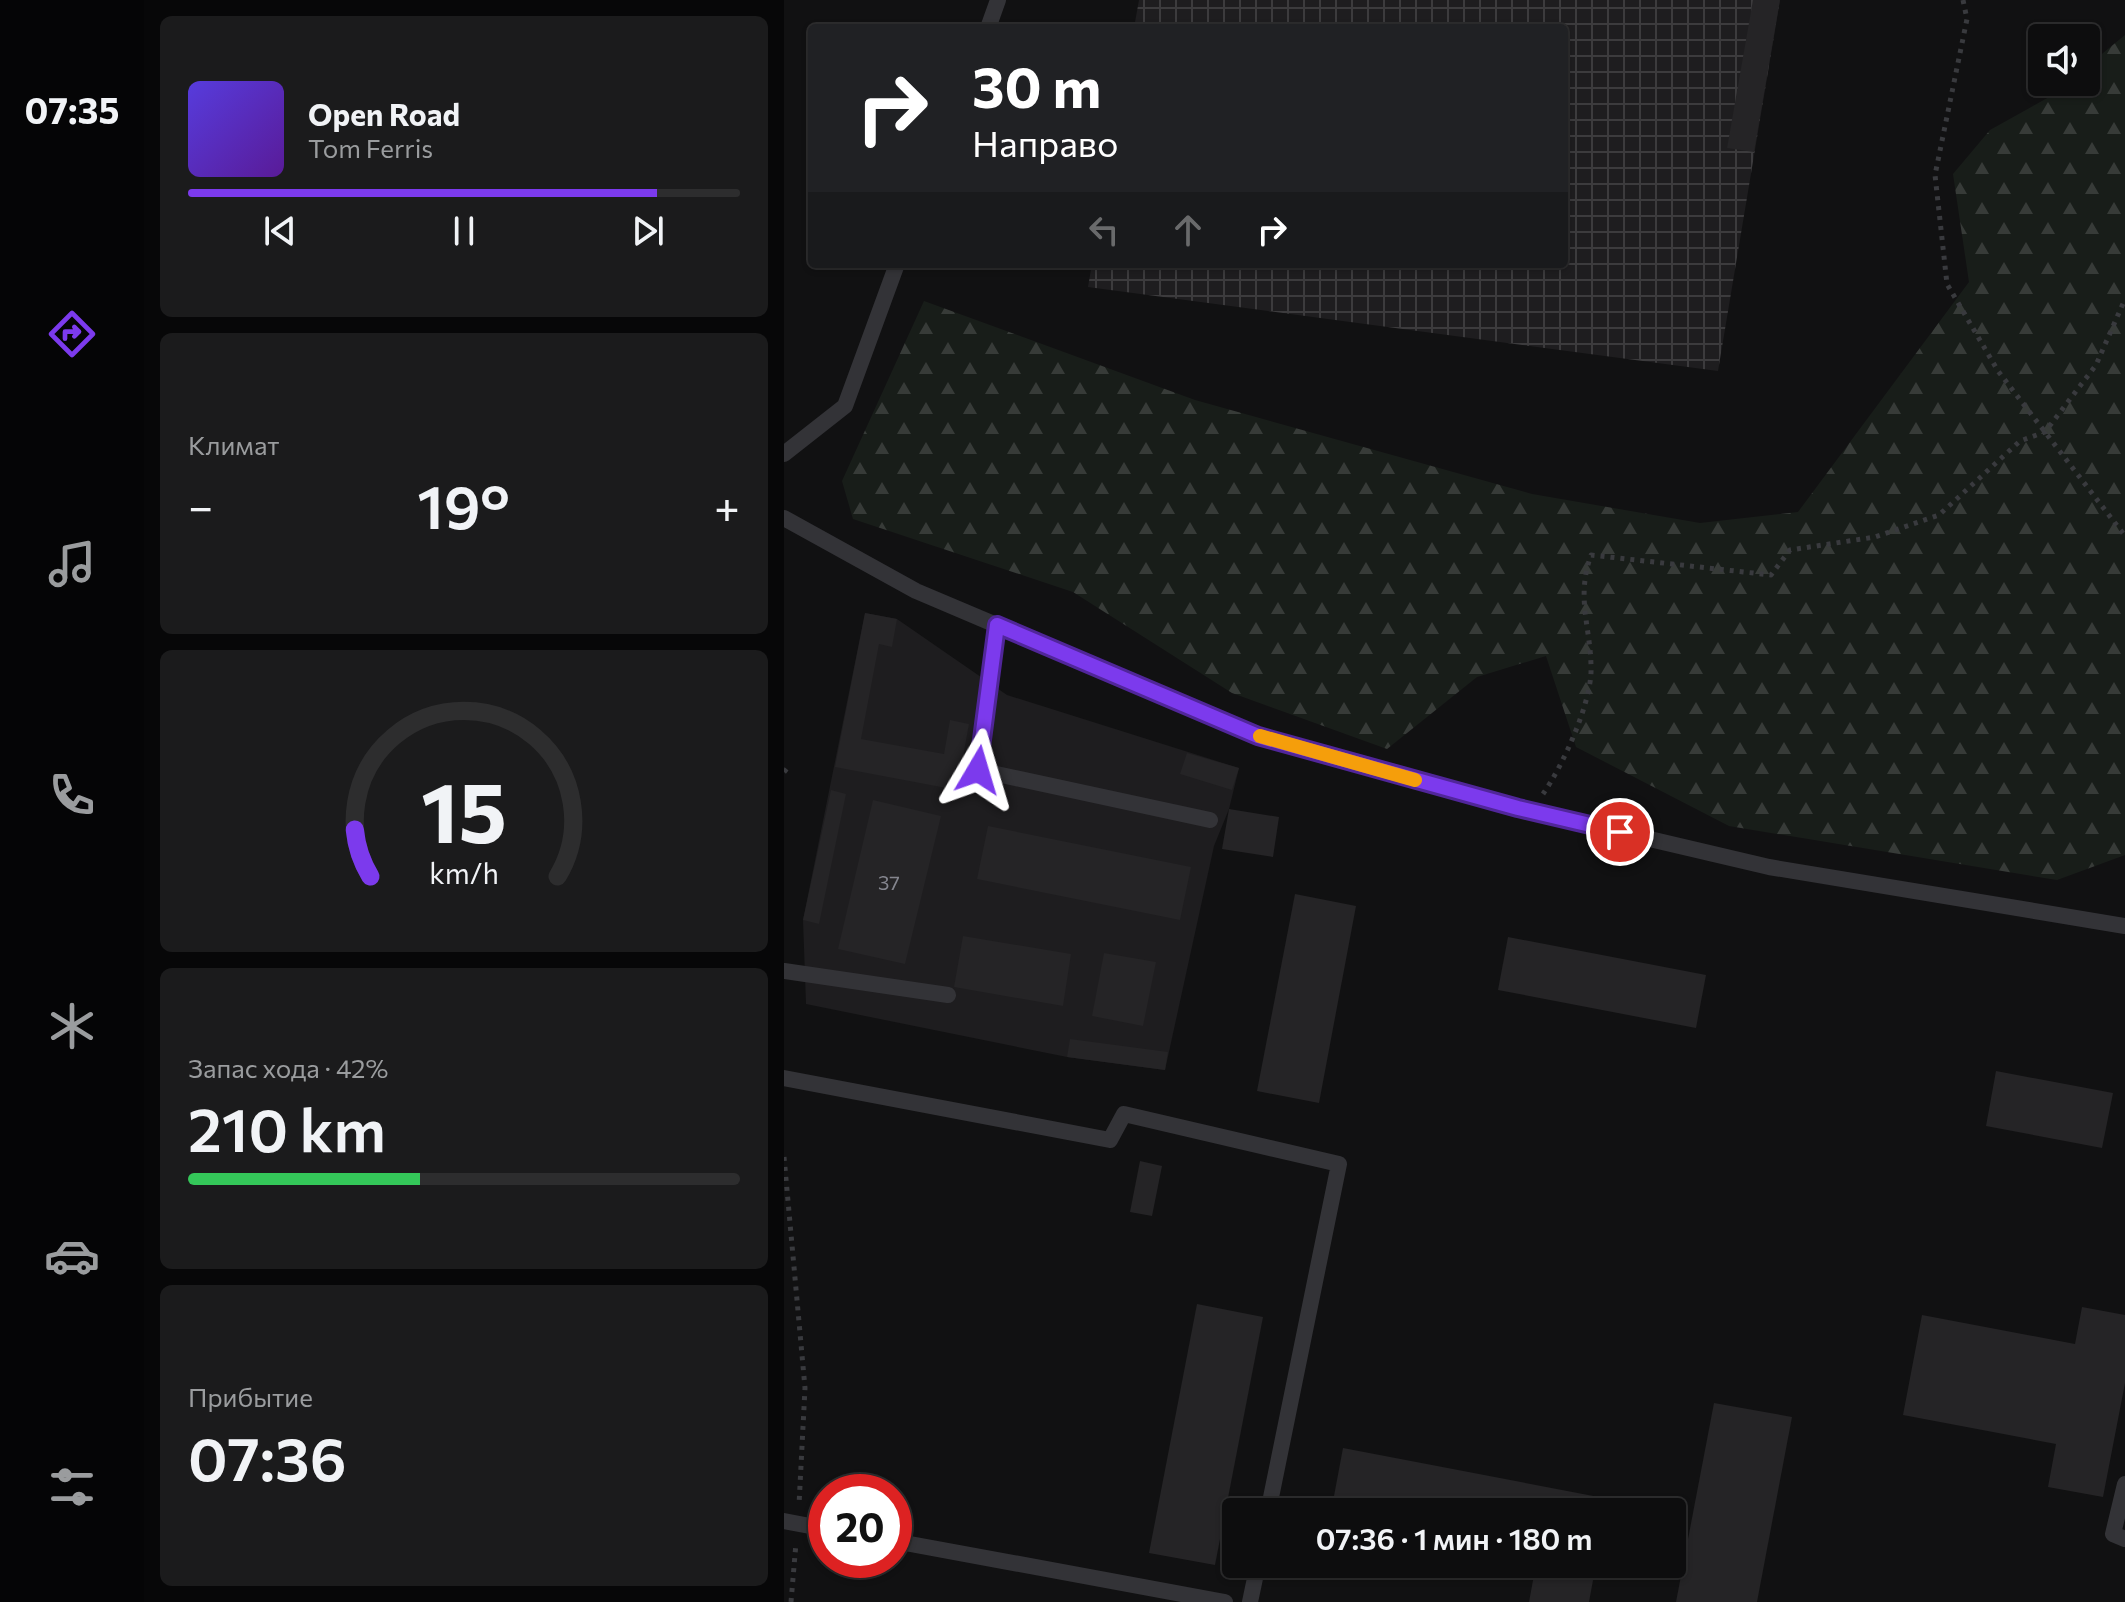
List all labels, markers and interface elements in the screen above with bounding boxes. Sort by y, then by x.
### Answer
map controls [2028,24,2100,96]
button: sound [2028,24,2100,96]
text: 30 m [972,51,1101,120]
icon: right [840,56,944,160]
text: 07:35 [25,87,119,131]
text: Open Road [308,95,460,132]
text: Направо [972,120,1118,164]
text: Tom Ferris [308,132,433,163]
icon: left [1082,208,1126,252]
icon: ahead [1166,208,1210,252]
icon: right [1250,208,1294,252]
icon: previous [258,209,302,253]
icon: pause [442,209,486,253]
icon: next [626,209,670,253]
icon: directions [44,306,100,362]
text: Климат [188,429,280,460]
text: 19° [417,468,510,541]
text: − [188,478,213,532]
text: + [714,478,740,532]
icon: music [44,536,100,592]
position arrow [936,728,1020,812]
text: 15 [421,758,507,860]
icon: phone [44,767,100,823]
pin [1586,798,1654,866]
icon: arrive [1598,810,1642,854]
text: km/h [429,855,499,890]
house number: 37 [878,870,900,894]
icon: climate [44,998,100,1054]
text: Запас хода · 42% [188,1052,388,1083]
text: 210 km [188,1091,386,1164]
icon: car [44,1228,100,1284]
text: Прибытие [188,1381,313,1412]
text: 07:36 [188,1420,347,1493]
icon: filters [44,1459,100,1515]
speed limit sign: 20 [808,1474,912,1578]
text: 07:36 · 1 мин · 180 m [1316,1519,1592,1556]

